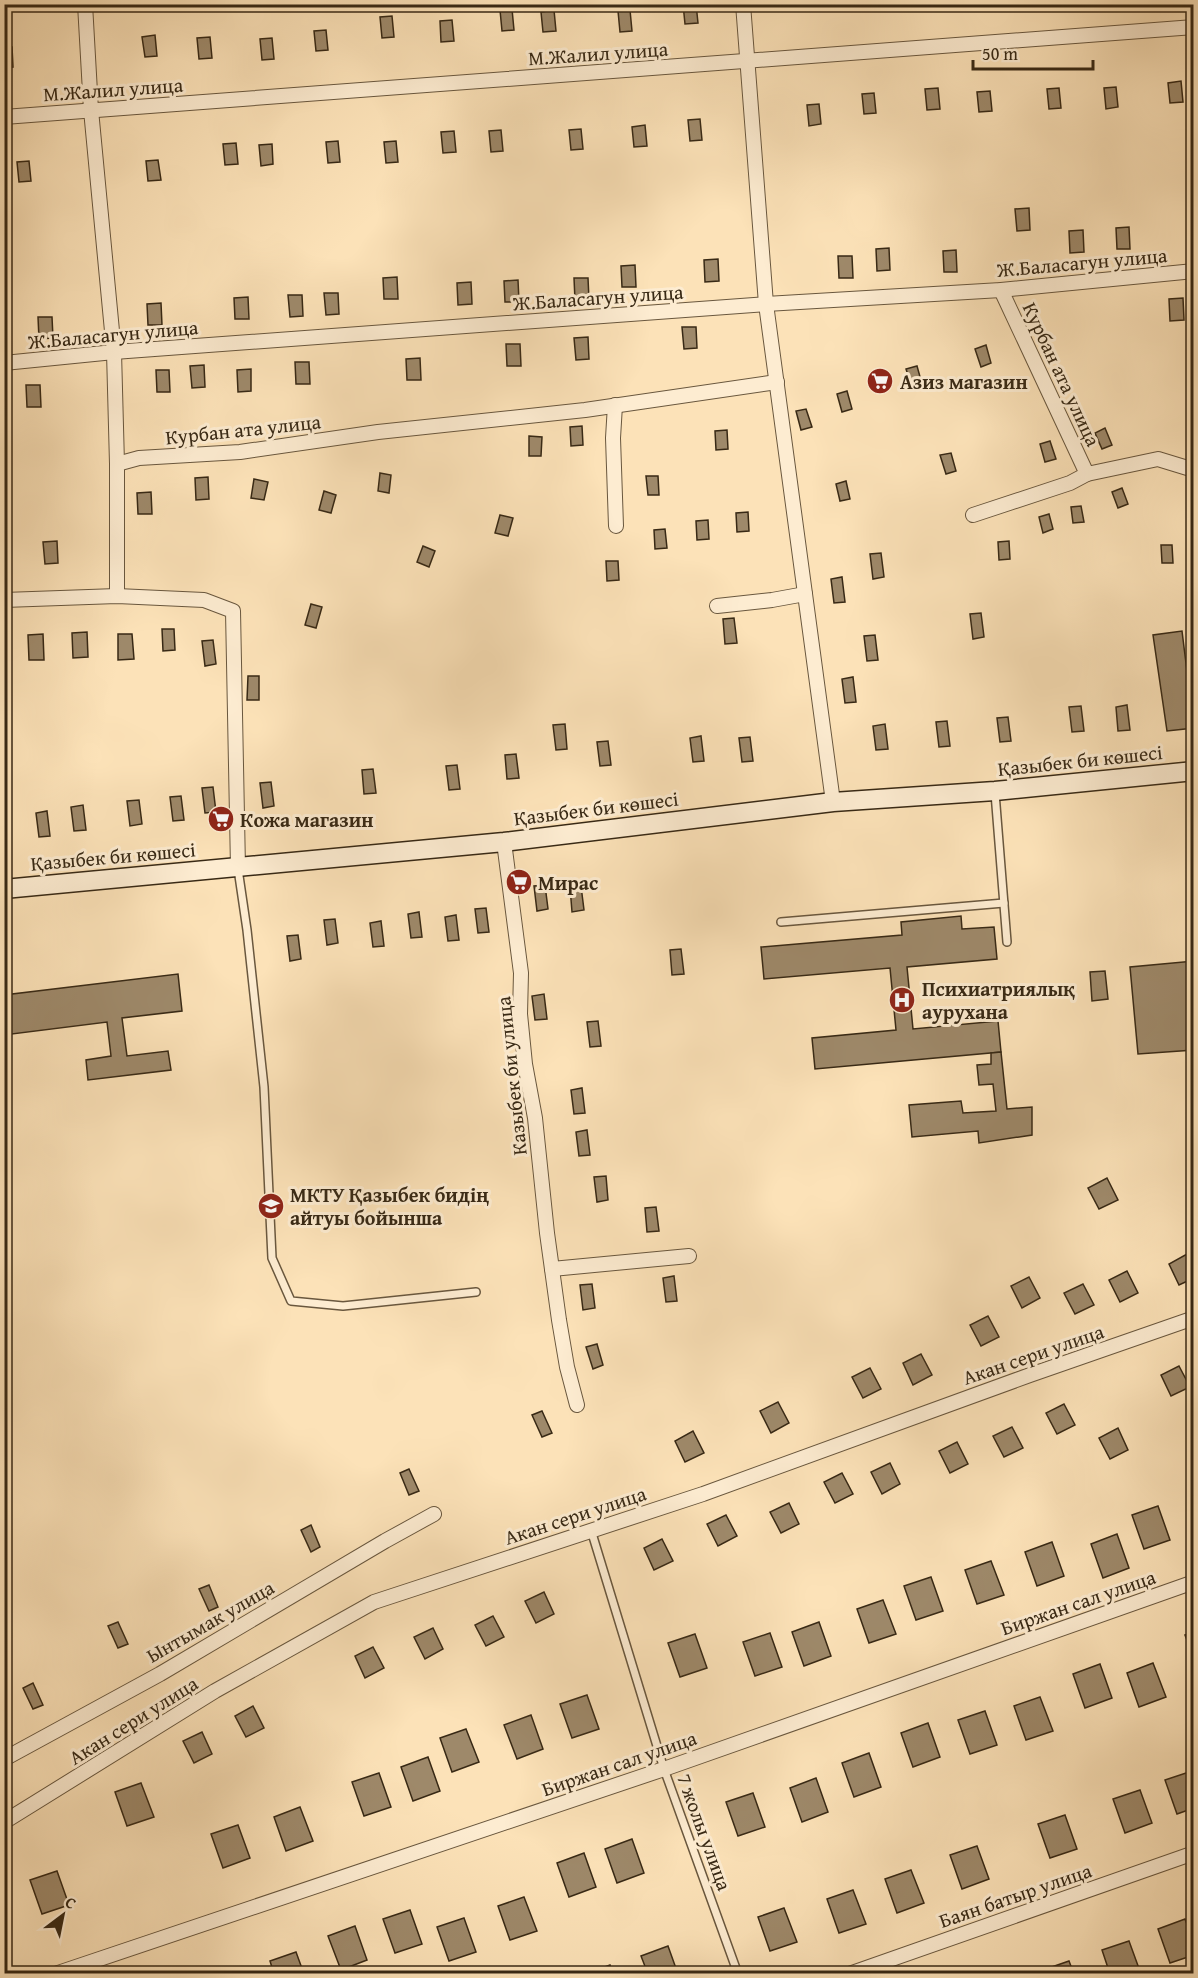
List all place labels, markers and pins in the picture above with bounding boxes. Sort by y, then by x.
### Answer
supermarket icon: Азиз магазин [865,366,895,396]
place label: Азиз магазин [900,367,1028,396]
supermarket icon: Кожа магазин [206,804,236,834]
place label: Кожа магазин [240,805,373,834]
supermarket icon: Мирас [504,867,534,897]
place label: Мирас [538,868,598,897]
place label: Психиатриялық аурухана [922,974,1075,1026]
hospital icon: Психиатриялық аурухана [887,985,917,1015]
place label: МКТУ Қазыбек бидің айтуы бойынша [290,1180,489,1232]
school or university icon: МКТУ Қазыбек бидің айтуы бойынша [256,1191,286,1221]

